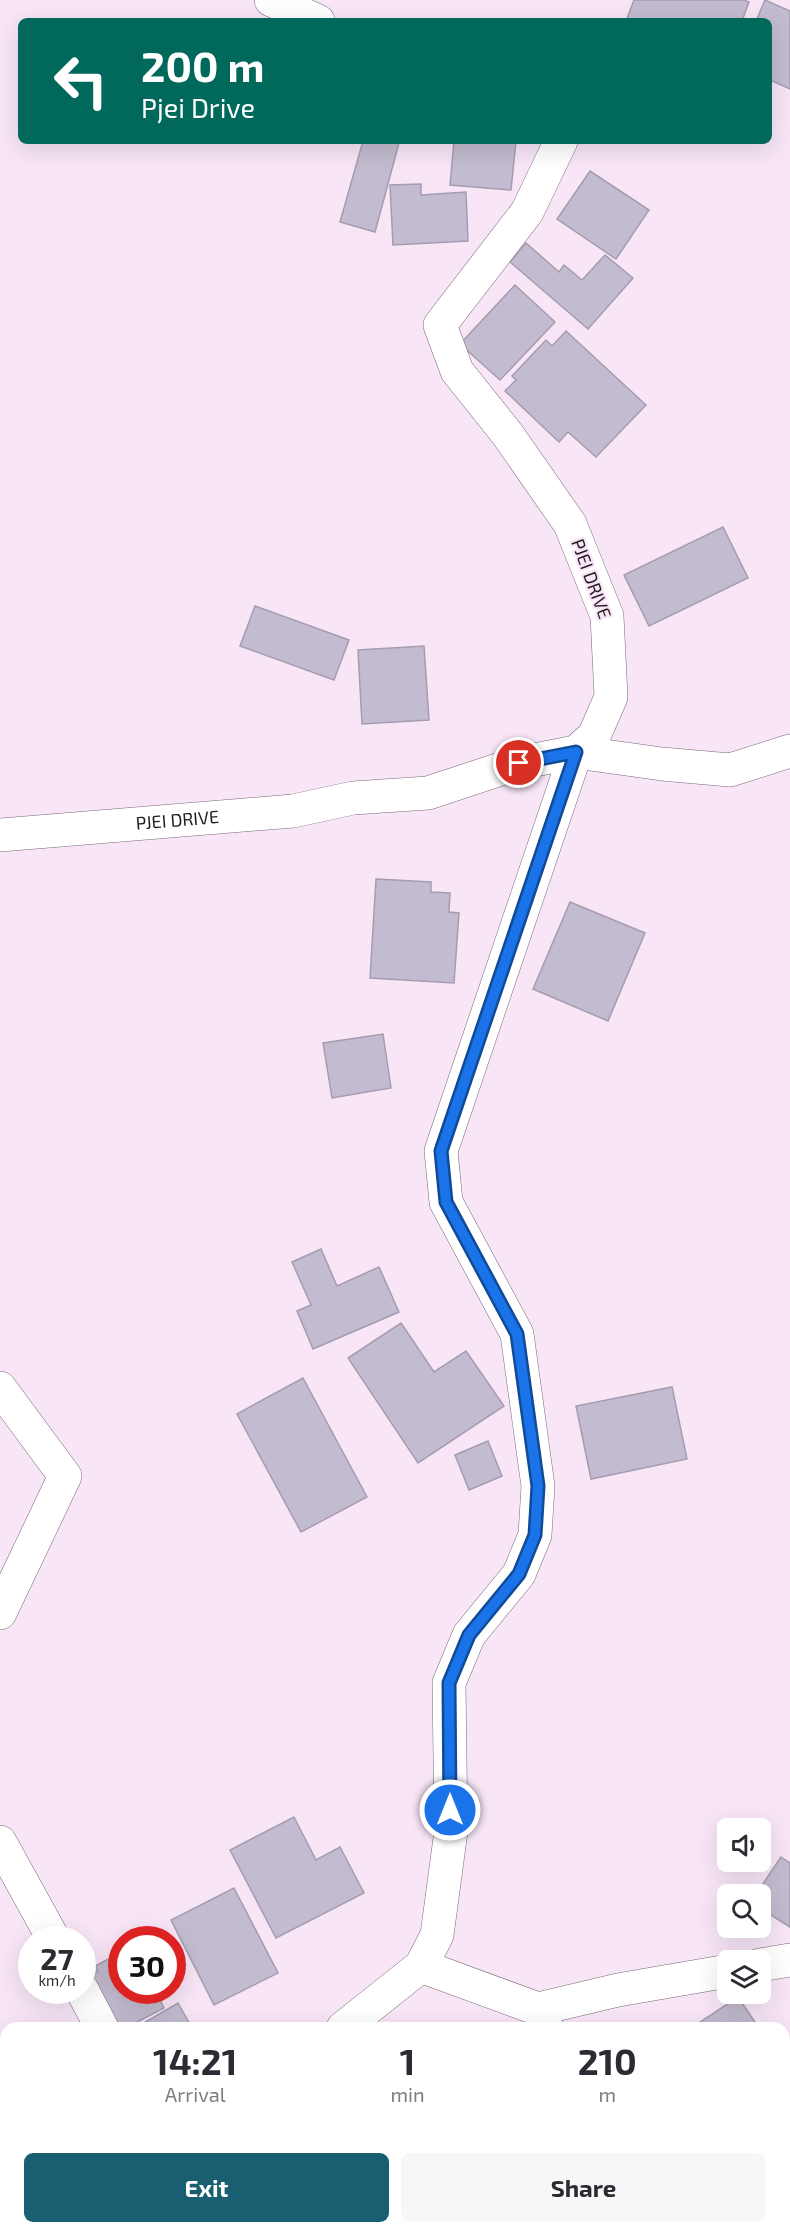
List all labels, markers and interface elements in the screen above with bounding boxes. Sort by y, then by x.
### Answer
text: 200 m [141,40,264,90]
icon: left [42,42,120,120]
text: Pjei Drive [141,91,255,123]
street label: PJEI DRIVE [567,536,617,622]
pin [493,737,544,788]
icon: arrive [502,746,535,779]
street label: PJEI DRIVE [135,805,220,834]
position arrow [418,1778,482,1842]
map controls [717,1818,771,2004]
button: sound [717,1818,771,1872]
button: search [717,1884,771,1938]
speed limit sign: 30 [108,1926,186,2004]
text: 27 [40,1940,74,1976]
button: layers [717,1950,771,2004]
text: km/h [38,1971,76,1989]
text: 14:21 [153,2039,237,2082]
text: 1 [400,2039,415,2082]
text: 210 [578,2039,637,2082]
text: Arrival [165,2082,226,2106]
text: min [390,2082,425,2106]
text: m [598,2082,616,2106]
button: Exit [24,2153,389,2222]
button: Share [401,2153,766,2222]

